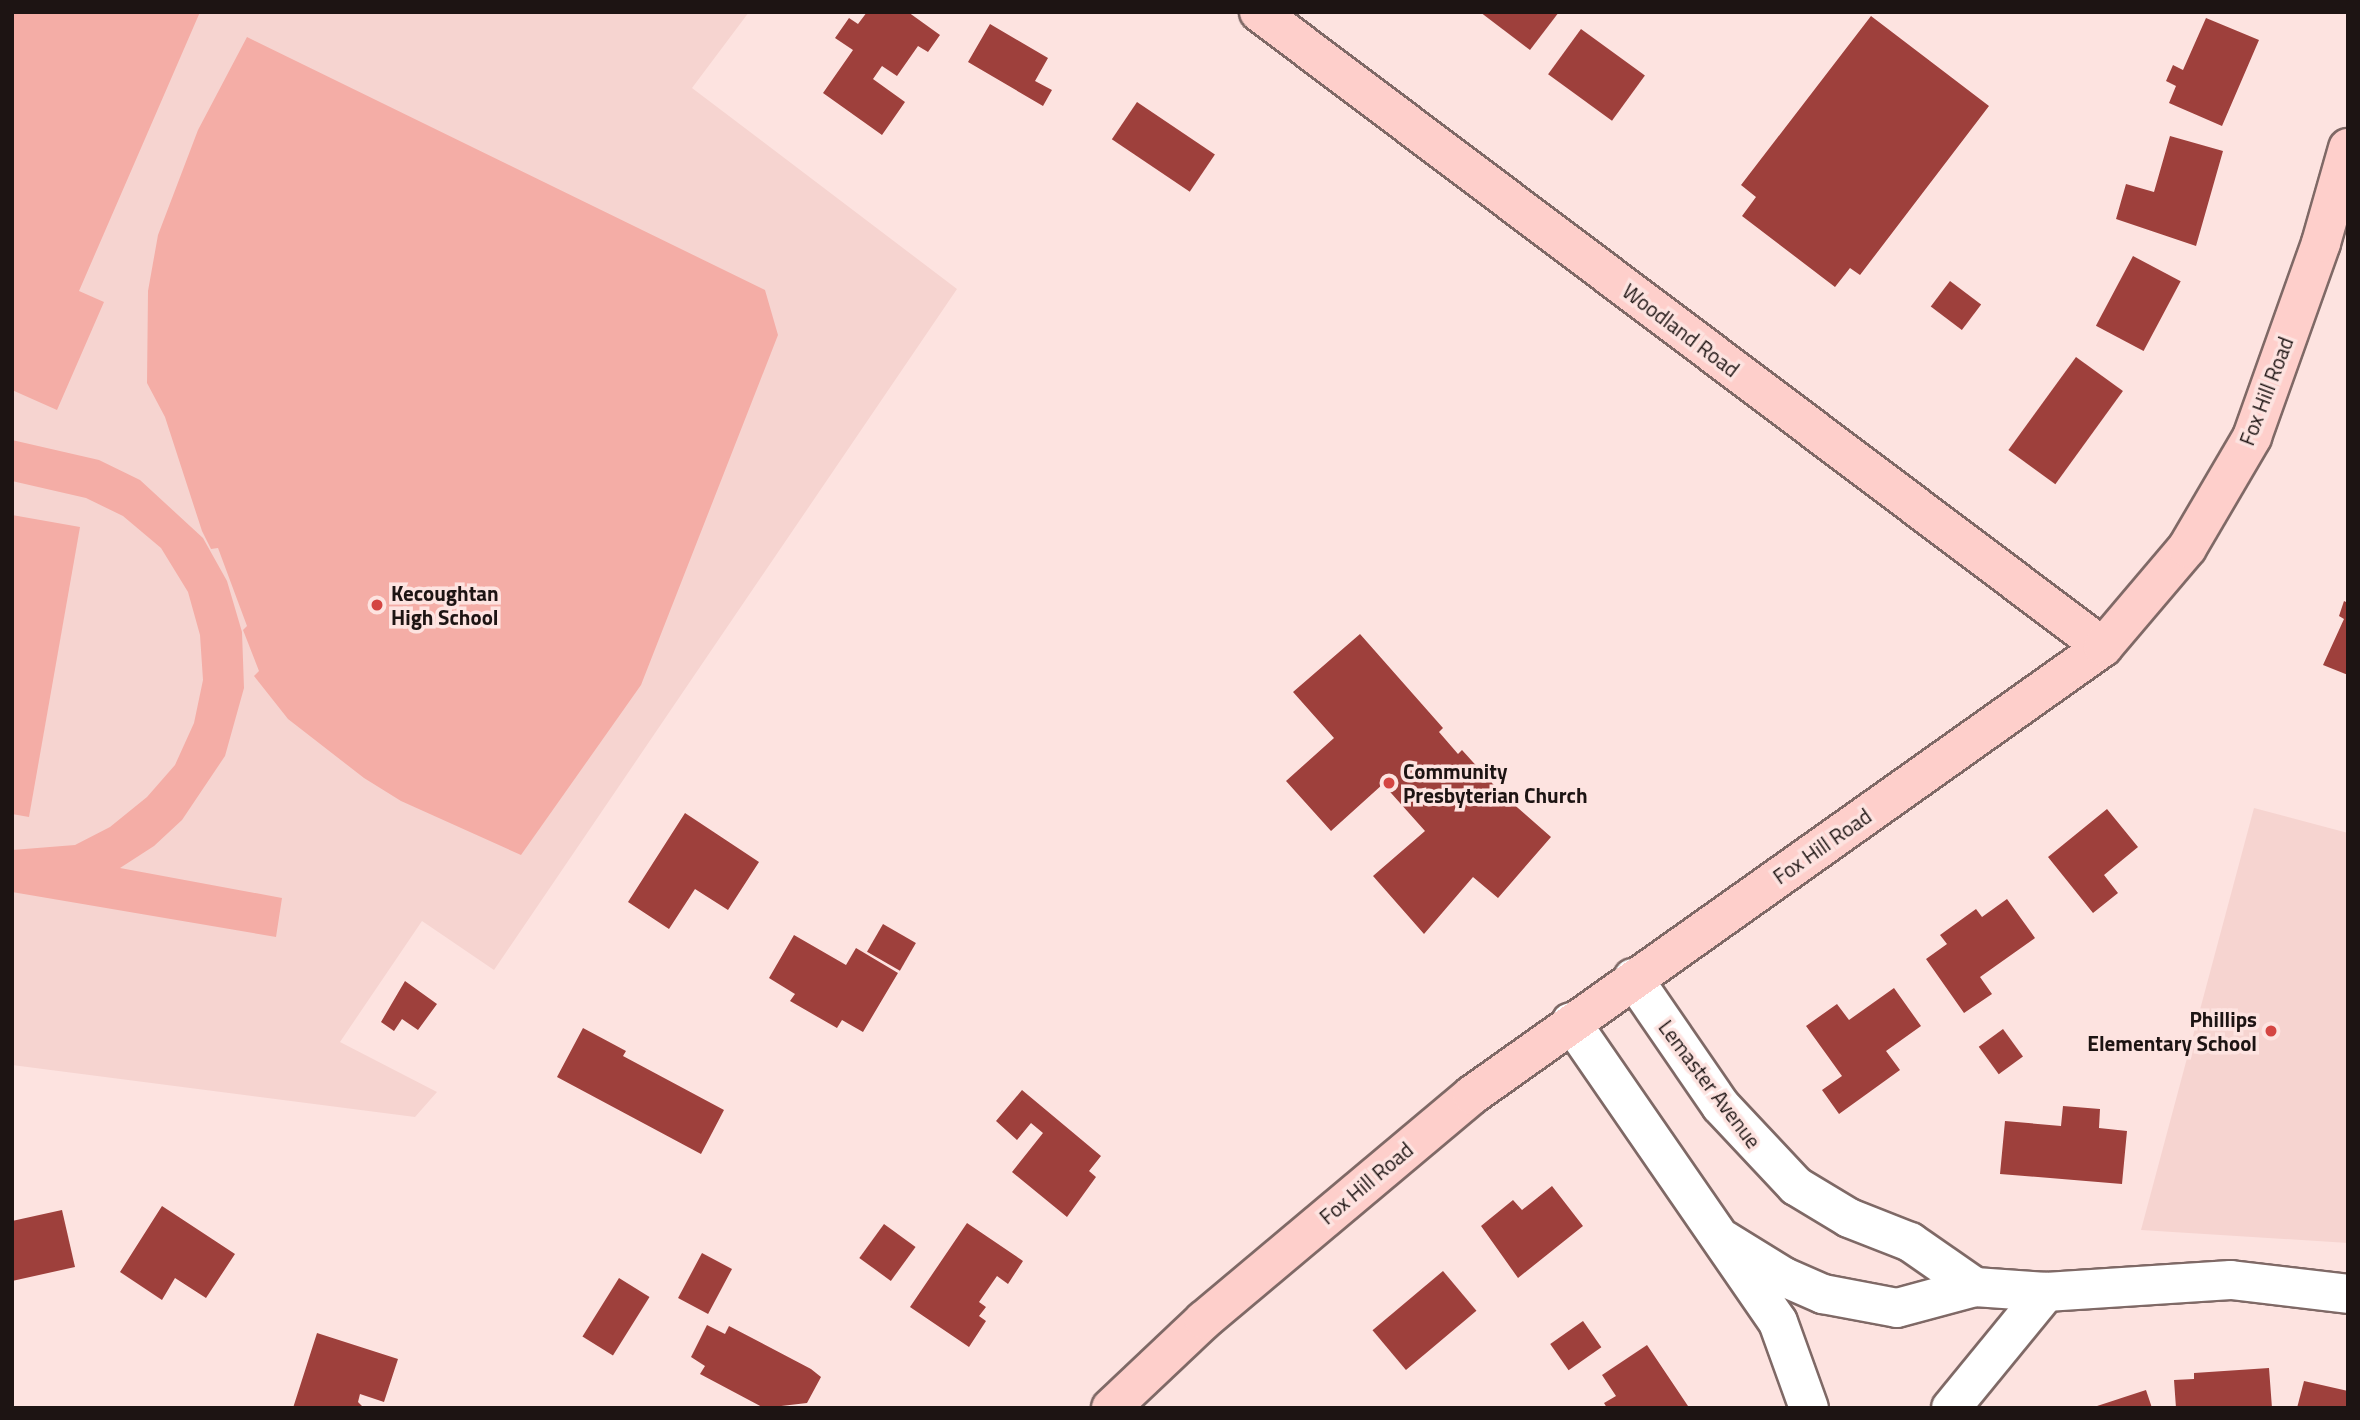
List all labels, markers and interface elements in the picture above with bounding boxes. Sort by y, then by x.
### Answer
street label: Woodland Road [1618,278,1744,382]
street label: Fox Hill Road [2234,333,2298,449]
place label: Kecoughtan High School [391,580,499,630]
marker: Kecoughtan High School [369,597,385,613]
place label: Community Presbyterian Church [1403,758,1588,808]
marker: Community Presbyterian Church [1381,775,1397,791]
street label: Fox Hill Road [1768,803,1876,889]
place label: Phillips Elementary School [2087,1006,2257,1056]
street label: Lemaster Avenue [1654,1015,1766,1153]
marker: Phillips Elementary School [2263,1023,2279,1039]
street label: Fox Hill Road [1314,1137,1418,1229]

